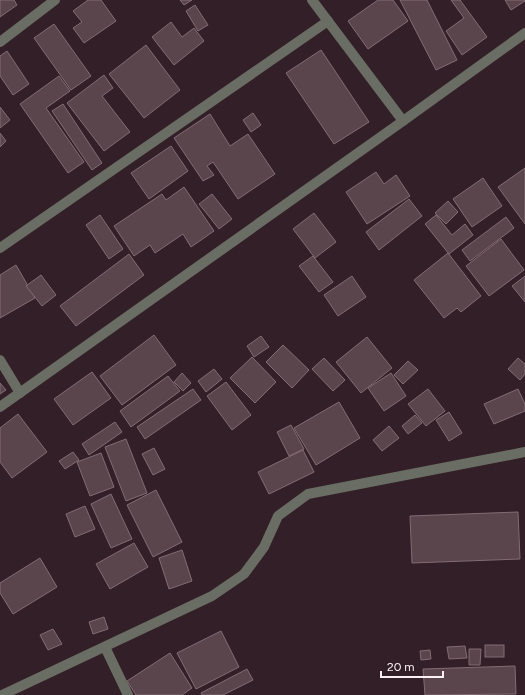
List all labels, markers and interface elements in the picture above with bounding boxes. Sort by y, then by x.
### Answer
scale bar [381,653,443,679]
text: 20 m [387,660,415,674]

